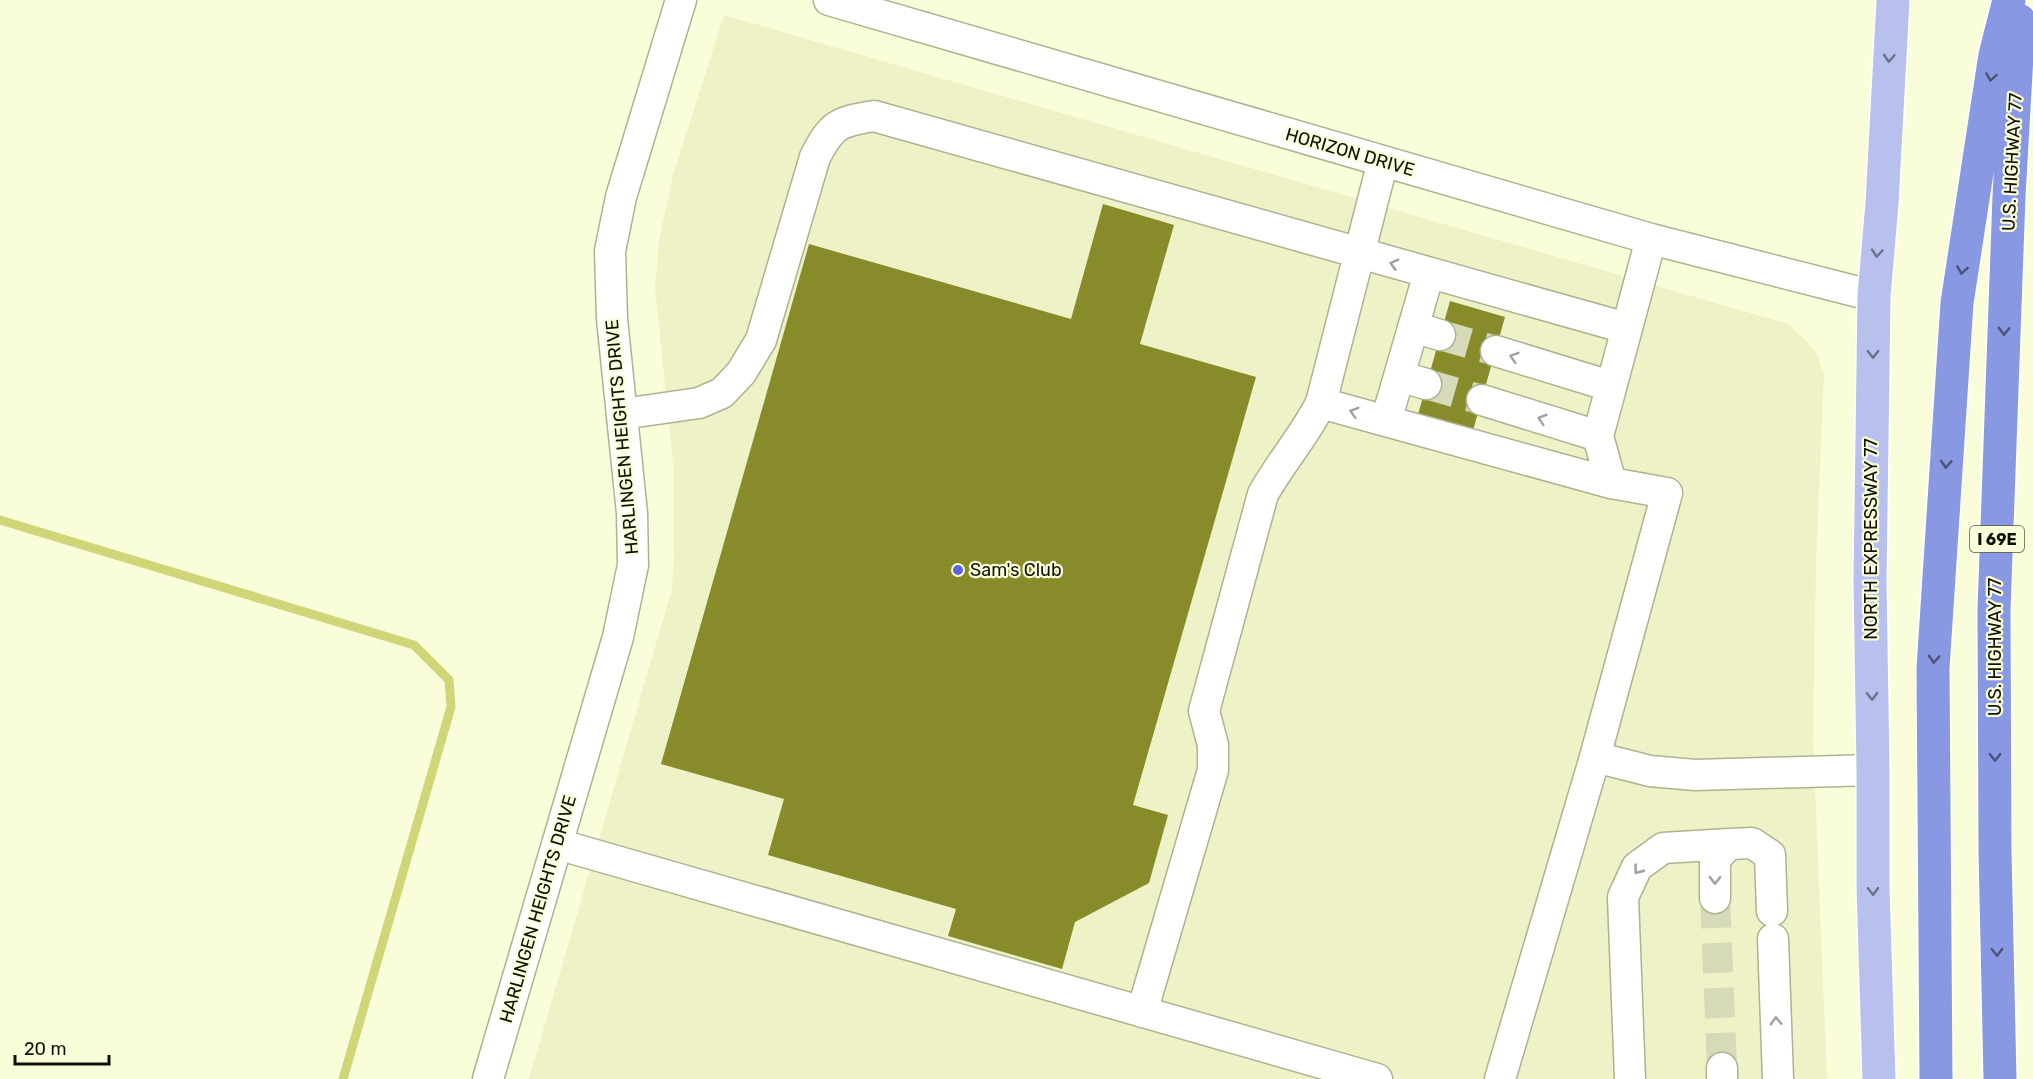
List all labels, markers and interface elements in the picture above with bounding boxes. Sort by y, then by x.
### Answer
one-way arrow [1882,54,1895,63]
one-way arrow [1986,73,1998,82]
street label: U.S. HIGHWAY 77 [1997,92,2027,232]
street label: HORIZON DRIVE [1283,123,1417,181]
one-way arrow [1871,249,1884,258]
one-way arrow [1390,259,1400,271]
one-way arrow [1956,265,1968,275]
street label: HARLINGEN HEIGHTS DRIVE [601,319,643,555]
one-way arrow [1998,327,2011,336]
one-way arrow [1867,350,1879,359]
one-way arrow [1509,352,1520,364]
one-way arrow [1349,407,1360,419]
one-way arrow [1537,414,1548,426]
street label: NORTH EXPRESSWAY 77 [1860,438,1882,640]
one-way arrow [1940,460,1953,469]
road number: I 69E [1970,526,2024,552]
place label: Sam's Club [970,559,1062,581]
marker: Sam's Club [951,563,965,577]
street label: U.S. HIGHWAY 77 [1984,578,2006,716]
one-way arrow [1927,654,1940,663]
one-way arrow [1866,692,1878,701]
one-way arrow [1989,752,2001,761]
street label: HARLINGEN HEIGHTS DRIVE [495,793,581,1025]
one-way arrow [1634,863,1645,874]
one-way arrow [1709,876,1721,885]
one-way arrow [1867,887,1880,896]
one-way arrow [1991,947,2004,956]
one-way arrow [1769,1016,1782,1025]
scale bar [15,1028,110,1066]
text: 20 m [24,1038,66,1060]

